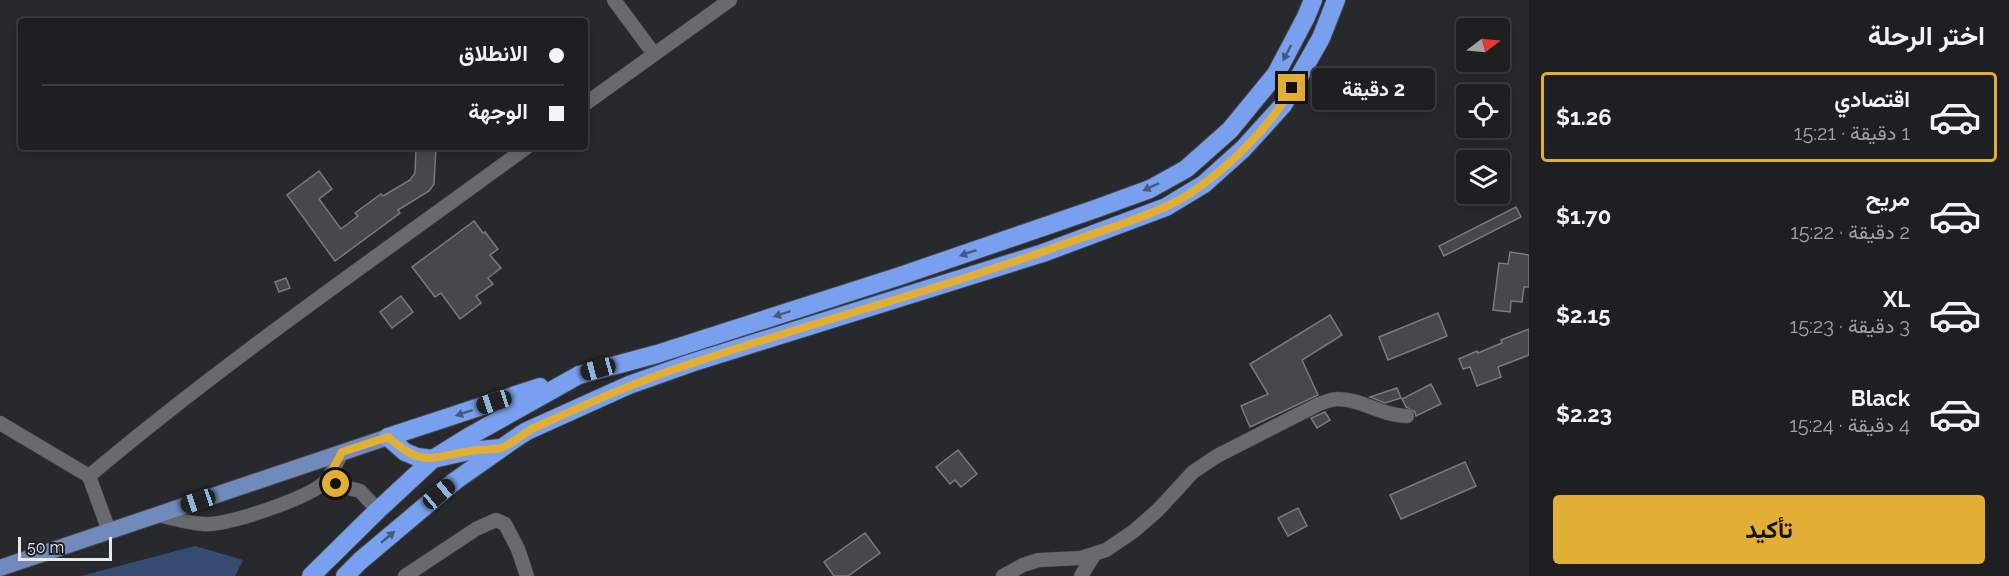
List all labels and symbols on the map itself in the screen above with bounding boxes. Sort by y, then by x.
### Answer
north arrow [1456,18,1510,72]
one-way arrow [1282,44,1292,61]
callout: 2 دقيقة [1313,67,1436,109]
route end [1278,74,1305,101]
one-way arrow [1142,182,1160,192]
one-way arrow [959,249,977,259]
one-way arrow [773,310,791,319]
car [578,356,618,382]
car [474,388,514,416]
one-way arrow [454,408,472,418]
route start [322,470,349,497]
car [419,476,459,512]
car [178,487,218,515]
one-way arrow [381,531,396,544]
scale bar [18,534,112,562]

